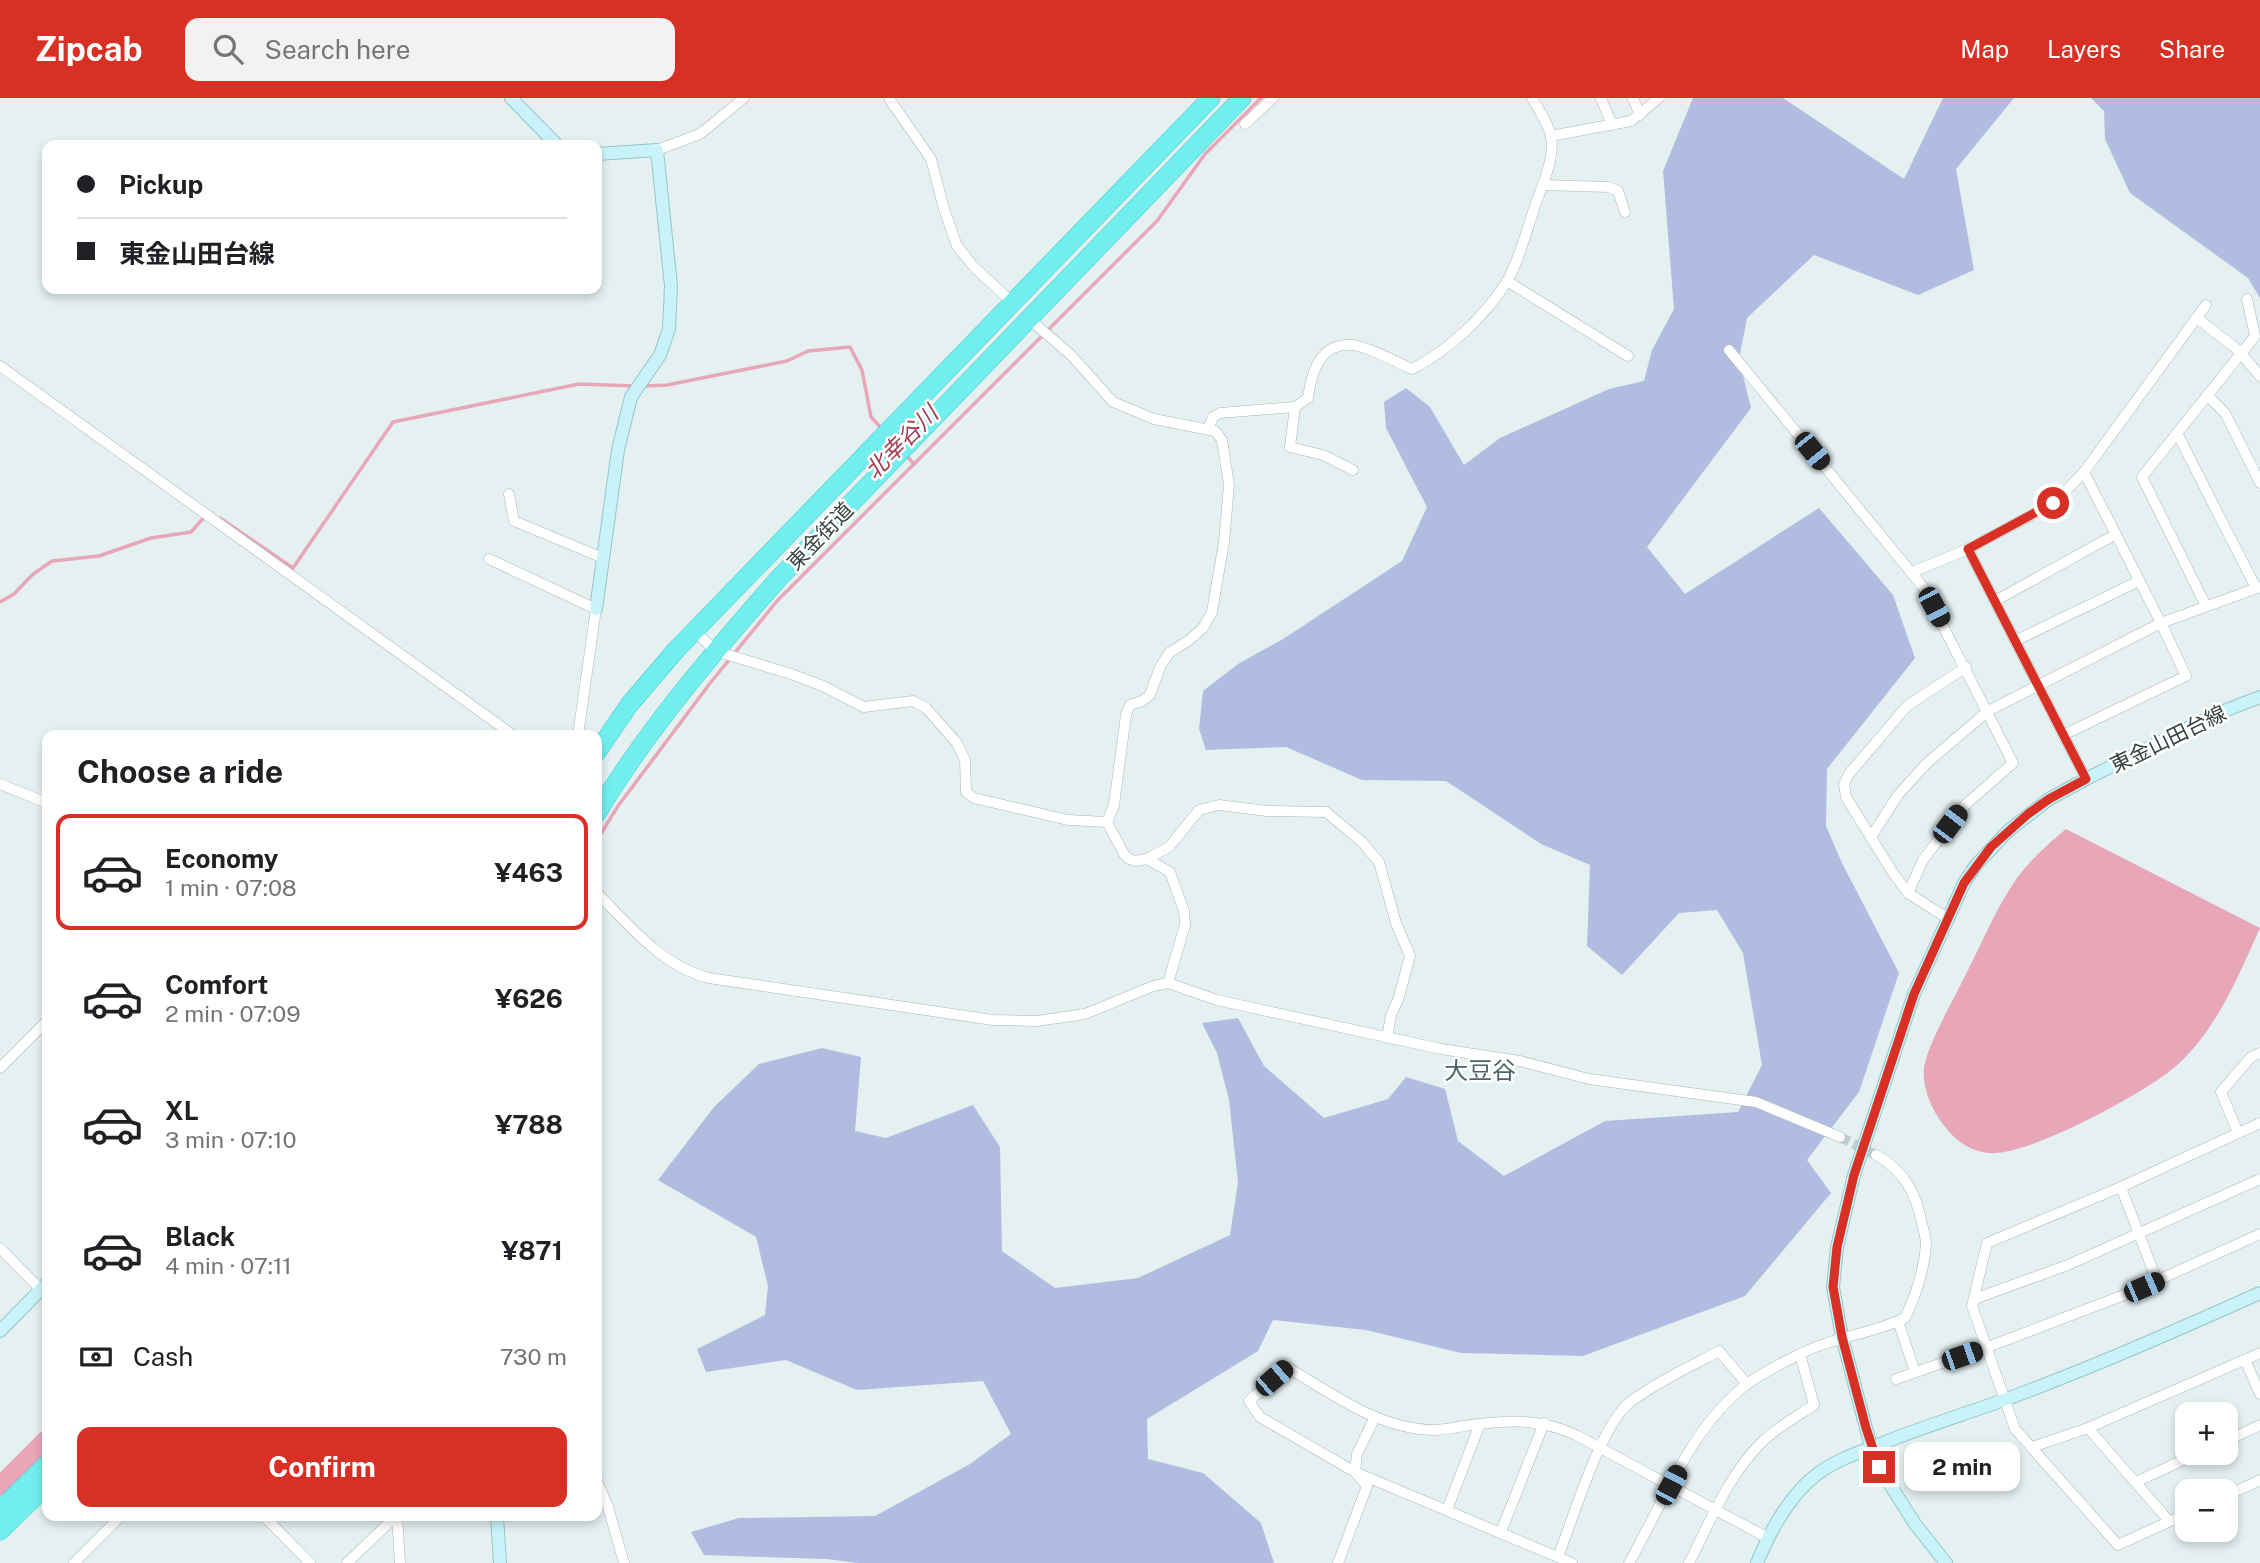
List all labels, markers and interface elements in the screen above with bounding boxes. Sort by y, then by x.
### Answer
search box [185,18,675,81]
text: Zipcab [35,30,143,68]
icon: search [209,30,247,68]
text: Search here [265,34,411,65]
text: Map [1960,35,2009,63]
text: Layers [2047,35,2121,63]
text: Share [2159,35,2225,63]
text: Pickup [119,169,203,200]
text: 東金山田台線 [119,238,275,269]
water label: 北幸谷川 [859,398,945,484]
car [1791,428,1834,474]
route start [2037,487,2069,519]
street label: 東金街道 [782,497,858,575]
car [1915,584,1954,630]
street label: 東金山田台線 [2106,700,2230,778]
text: Choose a ride [77,753,283,790]
car [1929,801,1972,847]
icon: car [81,841,144,904]
text: Economy [165,843,278,874]
text: ¥463 [494,857,563,888]
text: 1 min · 07:08 [165,874,297,901]
icon: car [81,967,144,1030]
text: Comfort [165,969,268,1000]
text: ¥626 [495,983,563,1014]
text: 2 min · 07:09 [165,1000,301,1027]
district label: 大豆谷 [1444,1056,1516,1084]
icon: car [81,1093,144,1156]
text: XL [165,1095,199,1126]
text: ¥788 [495,1109,563,1140]
text: 3 min · 07:10 [165,1126,296,1153]
icon: car [81,1219,144,1282]
text: Black [165,1221,235,1252]
text: ¥871 [501,1235,563,1266]
text: 4 min · 07:11 [165,1252,292,1279]
car [2121,1269,2168,1305]
icon: cash [77,1338,115,1376]
car [1939,1339,1986,1373]
text: Cash [133,1341,193,1372]
text: 730 m [500,1343,567,1370]
car [1252,1356,1297,1400]
map controls [2175,1402,2238,1542]
button: + [2175,1402,2238,1465]
button: Confirm [77,1427,567,1507]
callout: 2 min [1904,1442,2019,1492]
route end [1863,1451,1895,1483]
text: 2 min [1932,1453,1992,1480]
car [1652,1462,1691,1508]
button: − [2175,1479,2238,1542]

